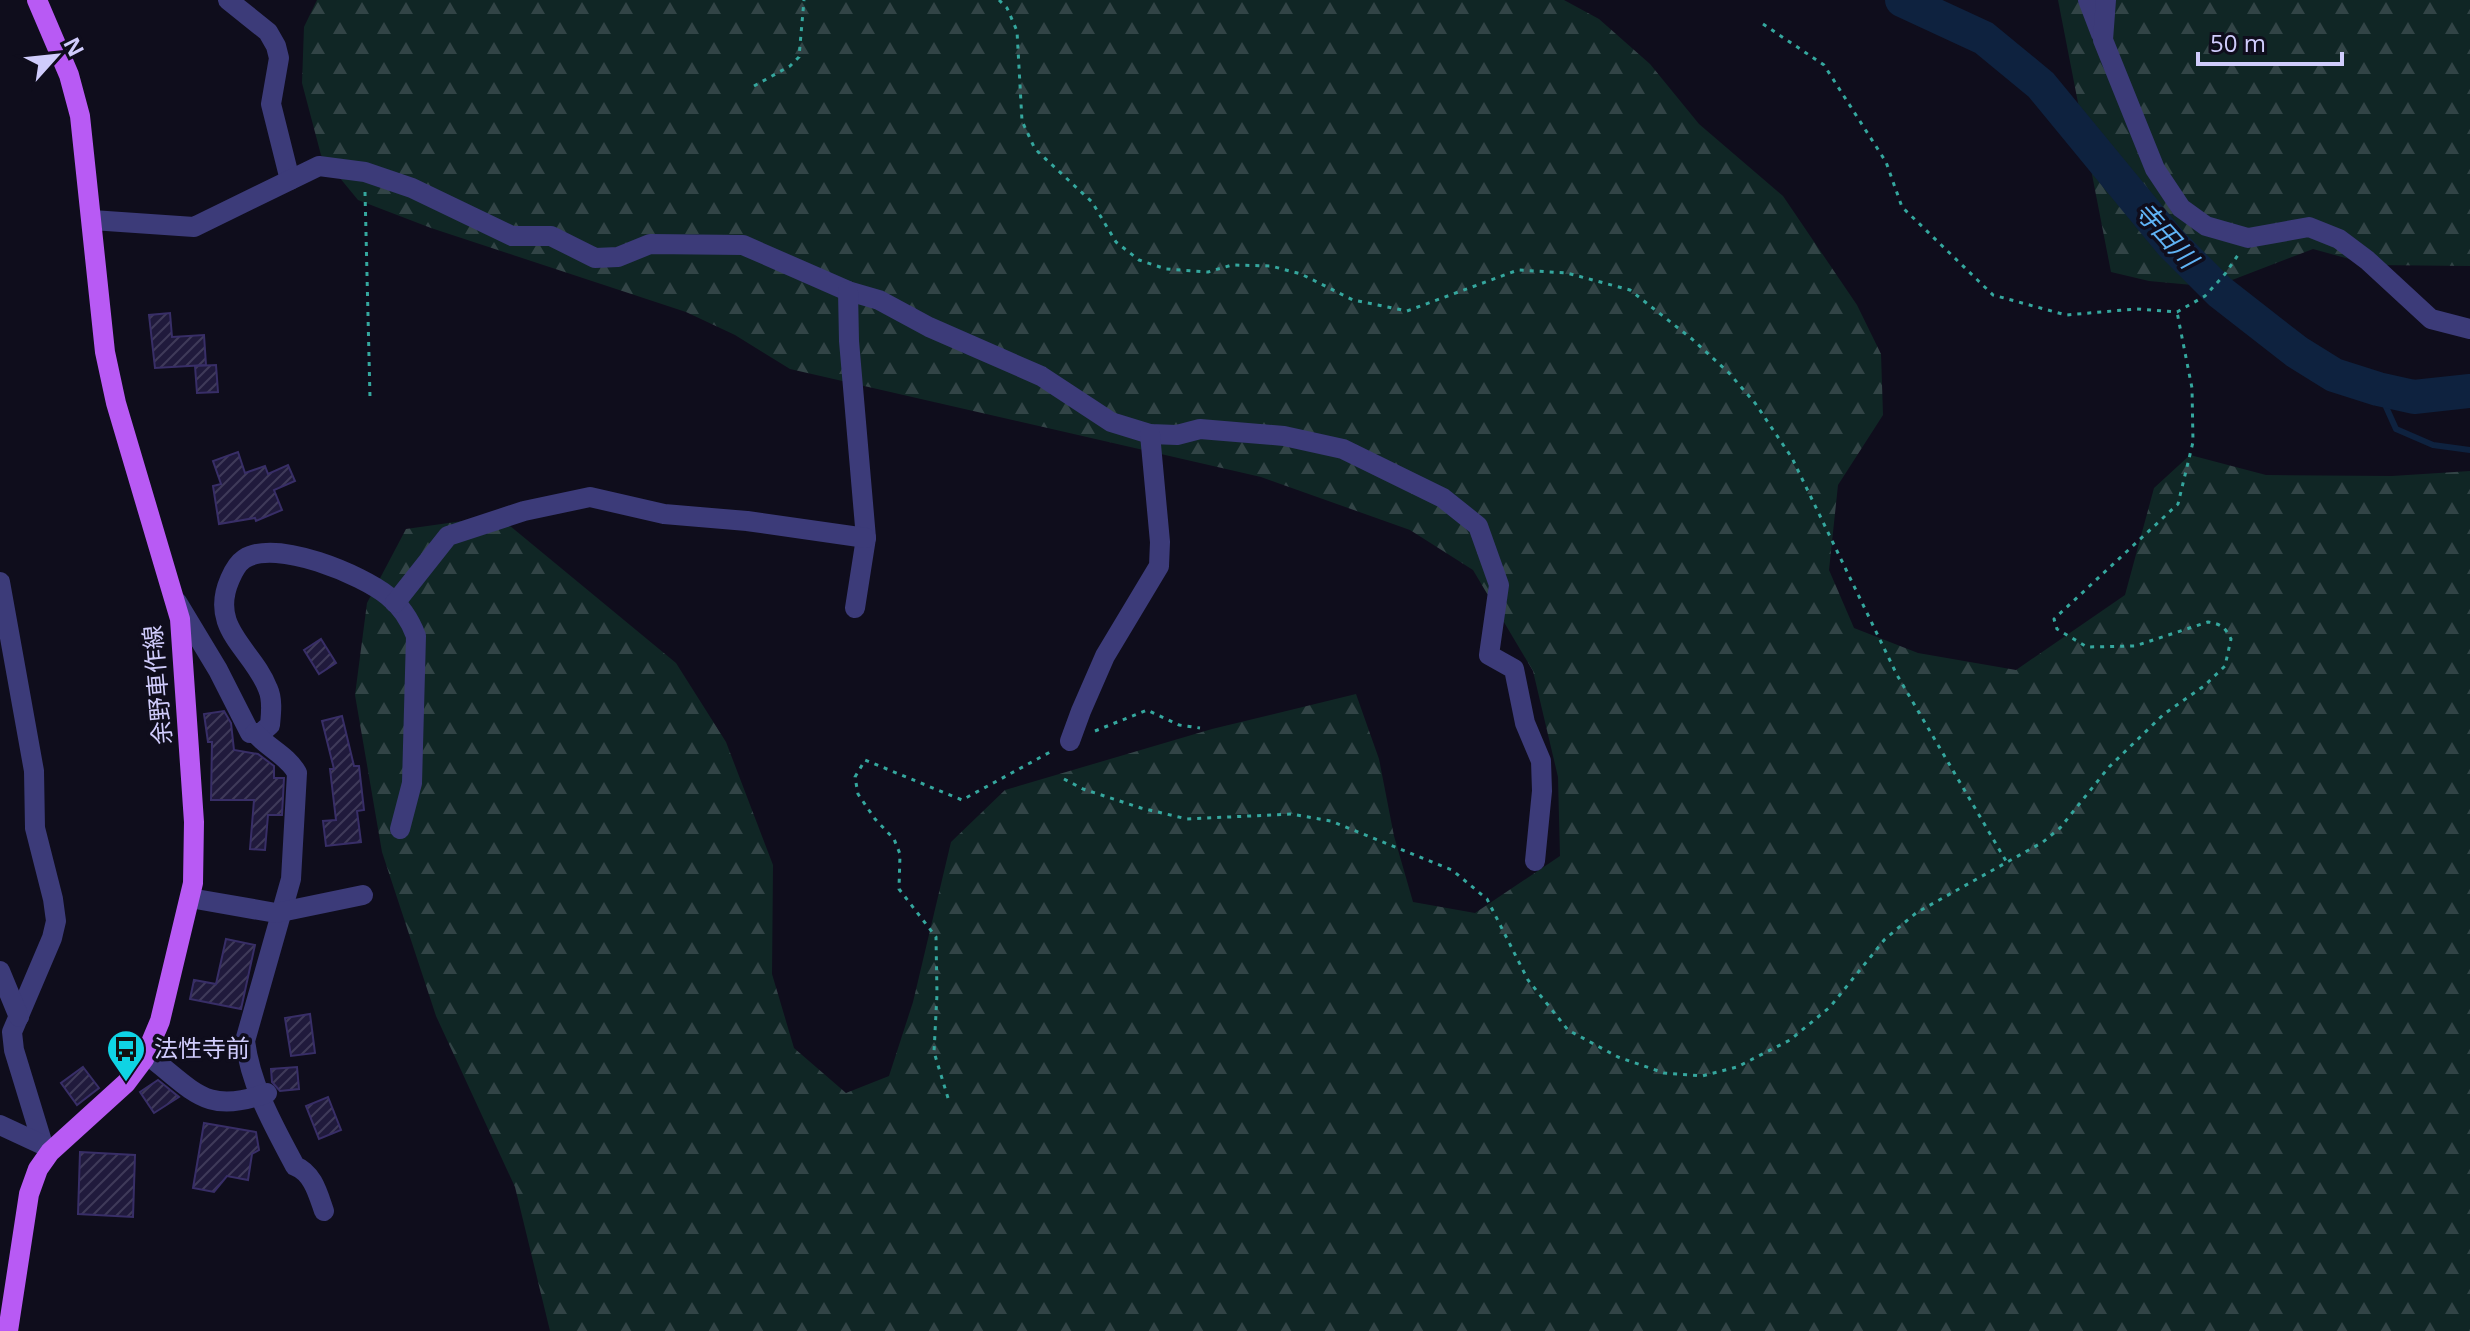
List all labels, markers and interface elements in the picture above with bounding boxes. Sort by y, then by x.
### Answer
north arrow [16,16,96,96]
scale bar [2198,16,2342,66]
text: 50 m [2210,26,2266,59]
text: N [57,32,92,61]
water label: 寺田川 [2127,193,2208,278]
street label: 余野車作線 [135,624,178,746]
bus stop icon: 法性寺前 [105,1028,147,1083]
place label: 法性寺前 [154,1031,250,1064]

